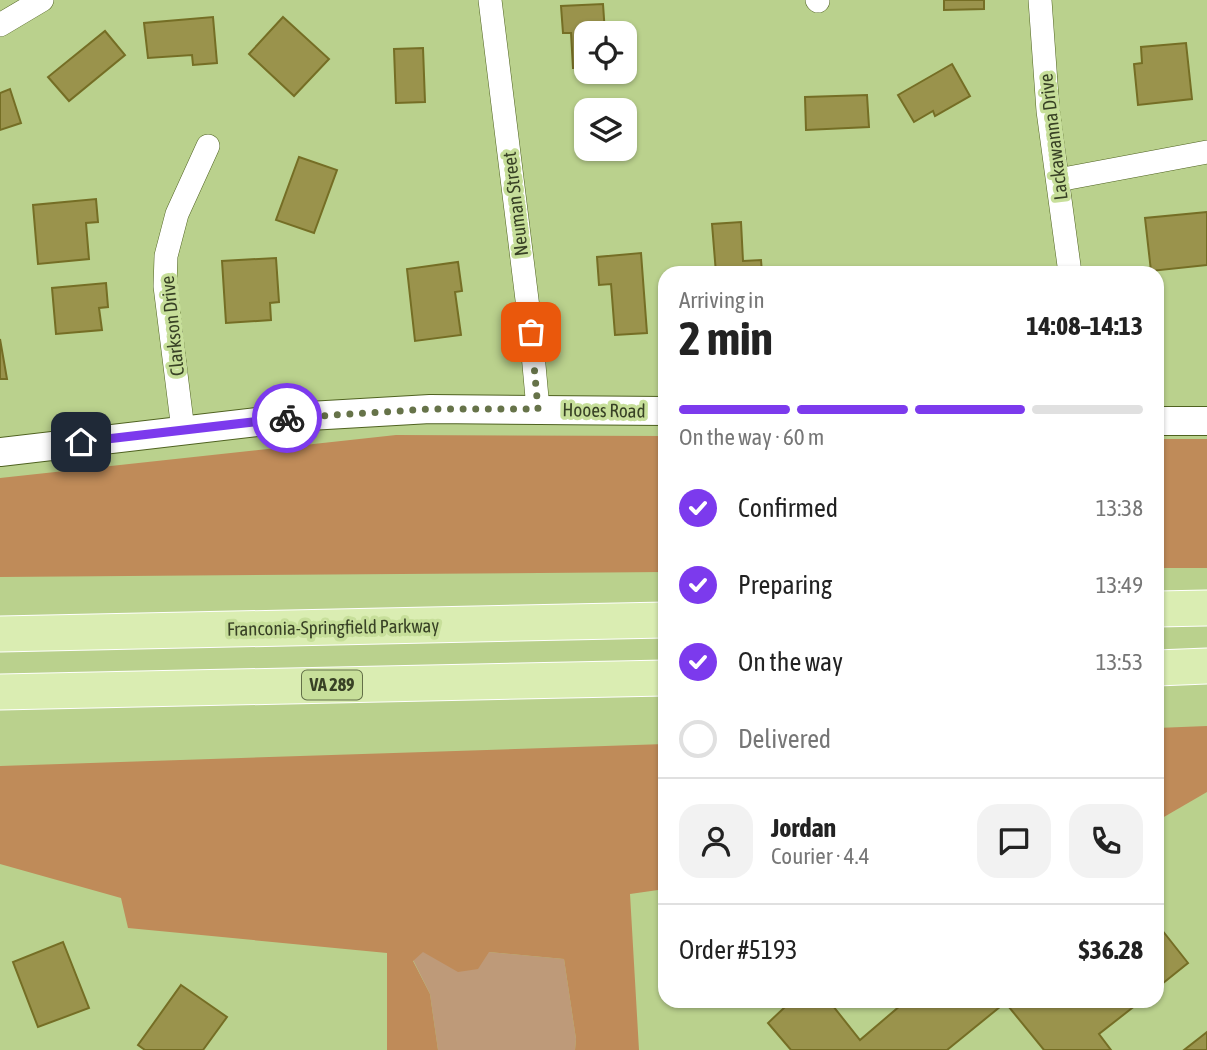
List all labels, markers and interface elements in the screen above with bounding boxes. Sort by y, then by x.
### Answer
map controls [574,21,637,161]
button: locate [574,21,637,84]
street label: Lackawanna Drive [1034,73,1072,201]
button: layers [574,98,637,161]
street label: Neuman Street [498,151,532,257]
street label: Clarkson Drive [156,275,188,377]
text: Arriving in [679,287,765,313]
pin [501,302,561,362]
text: 14:08–14:13 [1026,311,1143,341]
text: 2 min [679,312,773,365]
icon: bag [512,313,550,351]
courier [252,383,322,453]
street label: Hooes Road [562,398,646,422]
icon: bike [268,399,306,437]
pin [51,412,111,472]
icon: home [62,423,100,461]
text: On the way · 60 m [679,424,824,450]
icon: check [679,489,717,527]
text: Confirmed [738,493,838,523]
text: 13:38 [1096,495,1143,521]
icon: check [679,566,717,604]
text: Preparing [738,570,832,600]
text: 13:49 [1096,572,1143,598]
street label: Franconia-Springfield Parkway [227,614,439,640]
icon: check [679,643,717,681]
text: On the way [738,647,843,677]
text: 13:53 [1096,649,1143,675]
road number: VA 289 [302,670,362,700]
text: Delivered [738,724,831,754]
button: person [679,804,753,878]
button: chat [977,804,1051,878]
button: phone [1069,804,1143,878]
text: Jordan [771,813,836,843]
text: Courier · 4.4 [771,843,870,869]
text: Order #5193 [679,935,798,965]
text: $36.28 [1079,935,1143,965]

